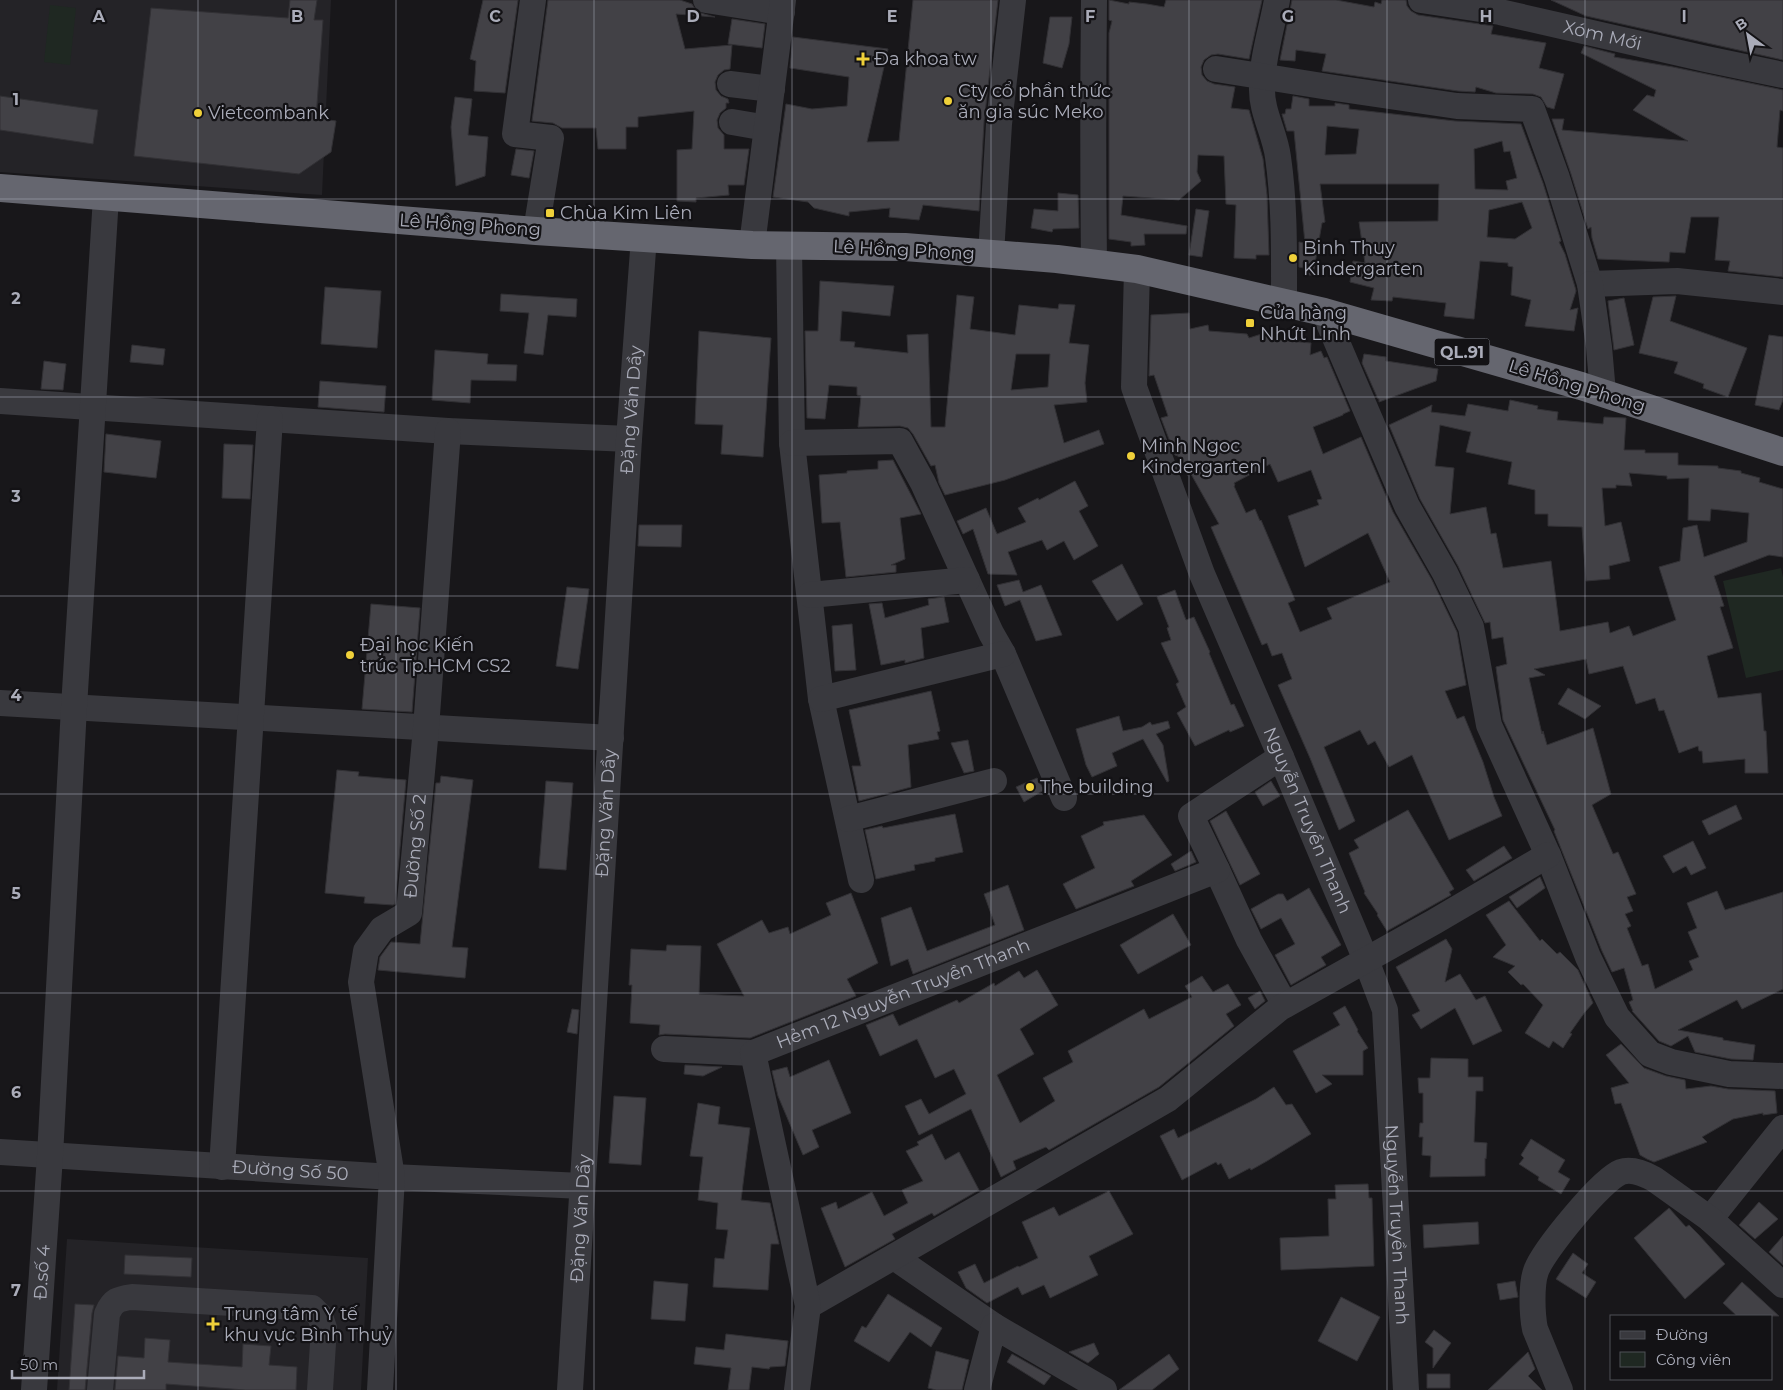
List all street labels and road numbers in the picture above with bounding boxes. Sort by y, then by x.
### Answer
street label: Xóm Mới [1561,16,1644,55]
street label: Lê Hồng Phong [398,209,542,241]
street label: Lê Hồng Phong [832,235,976,265]
road number: QL.91 [1434,338,1490,366]
street label: Đặng Văn Dầy [616,345,647,475]
street label: Lê Hồng Phong [1506,355,1648,417]
street label: Nguyễn Truyền Thanh [1258,724,1356,917]
street label: Đặng Văn Dầy [591,748,621,878]
street label: Đường Số 2 [399,793,431,899]
street label: Hẻm 12 Nguyễn Truyền Thanh [773,934,1033,1054]
street label: Nguyễn Truyền Thanh [1380,1124,1413,1325]
street label: Đặng Văn Dầy [566,1153,596,1283]
street label: Đường Số 50 [232,1156,349,1185]
street label: Đ.số 4 [29,1244,55,1301]

